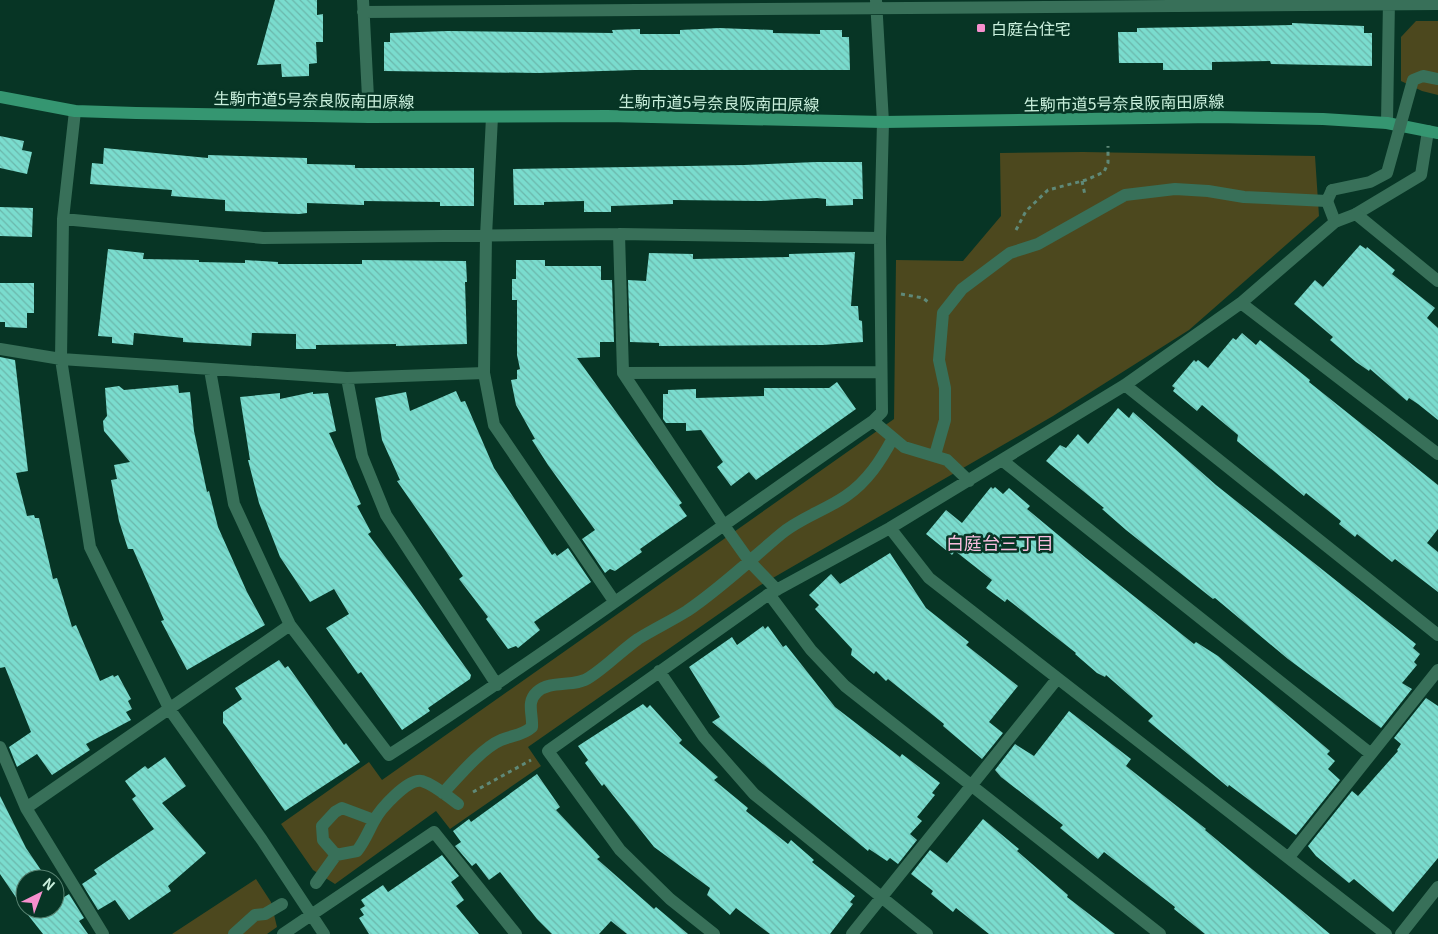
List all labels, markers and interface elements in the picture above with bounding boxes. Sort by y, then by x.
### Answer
place label: 白庭台住宅 [991,16,1071,40]
marker: 白庭台住宅 [975,22,987,34]
street label: 生駒市道5号奈良阪南田原線 [213,85,415,113]
street label: 生駒市道5号奈良阪南田原線 [618,88,820,116]
street label: 生駒市道5号奈良阪南田原線 [1023,88,1225,116]
district label: 白庭台三丁目 [946,529,1054,555]
north arrow [15,869,65,919]
text: N [39,873,60,895]

